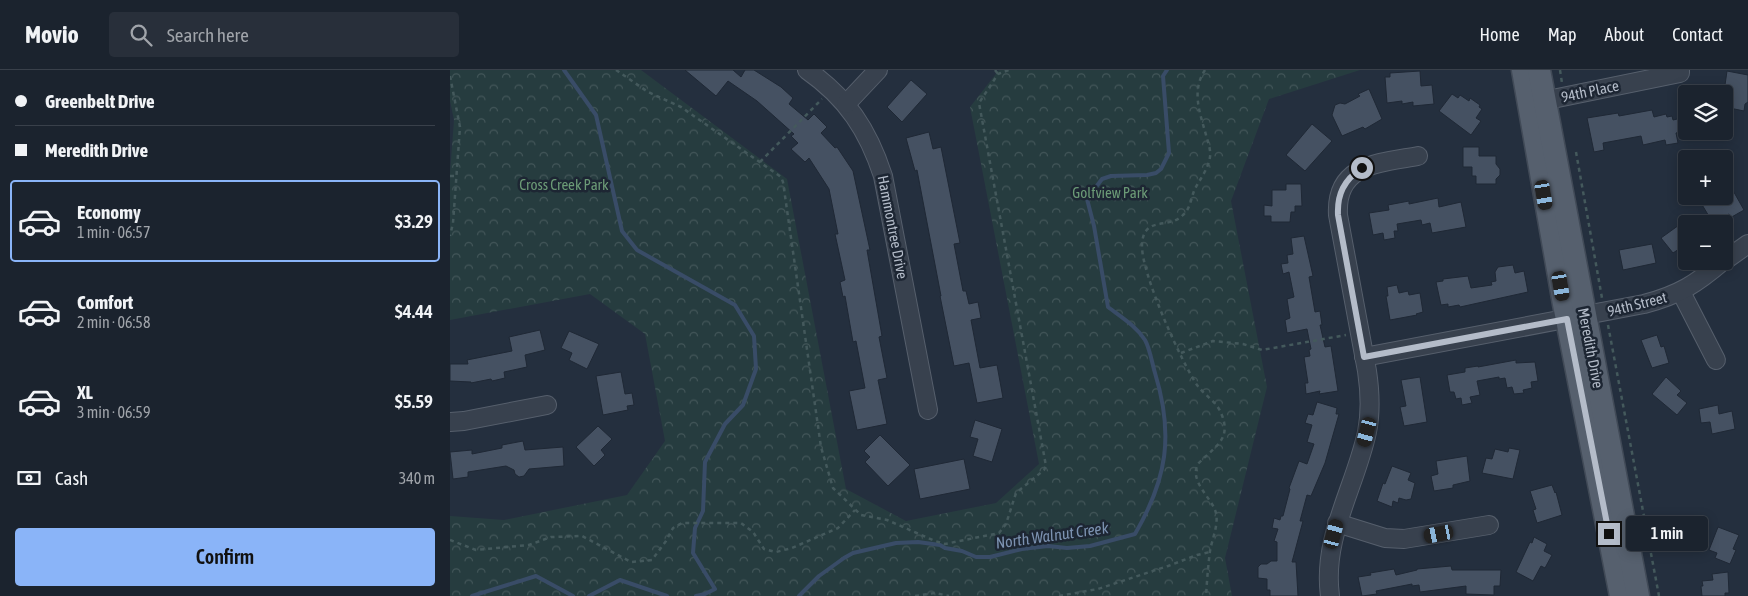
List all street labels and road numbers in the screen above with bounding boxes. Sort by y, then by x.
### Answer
street label: 94th Place [1560,77,1621,105]
street label: Hammontree Drive [875,174,911,280]
street label: 94th Street [1606,288,1668,320]
street label: Meredith Drive [1575,306,1607,390]

